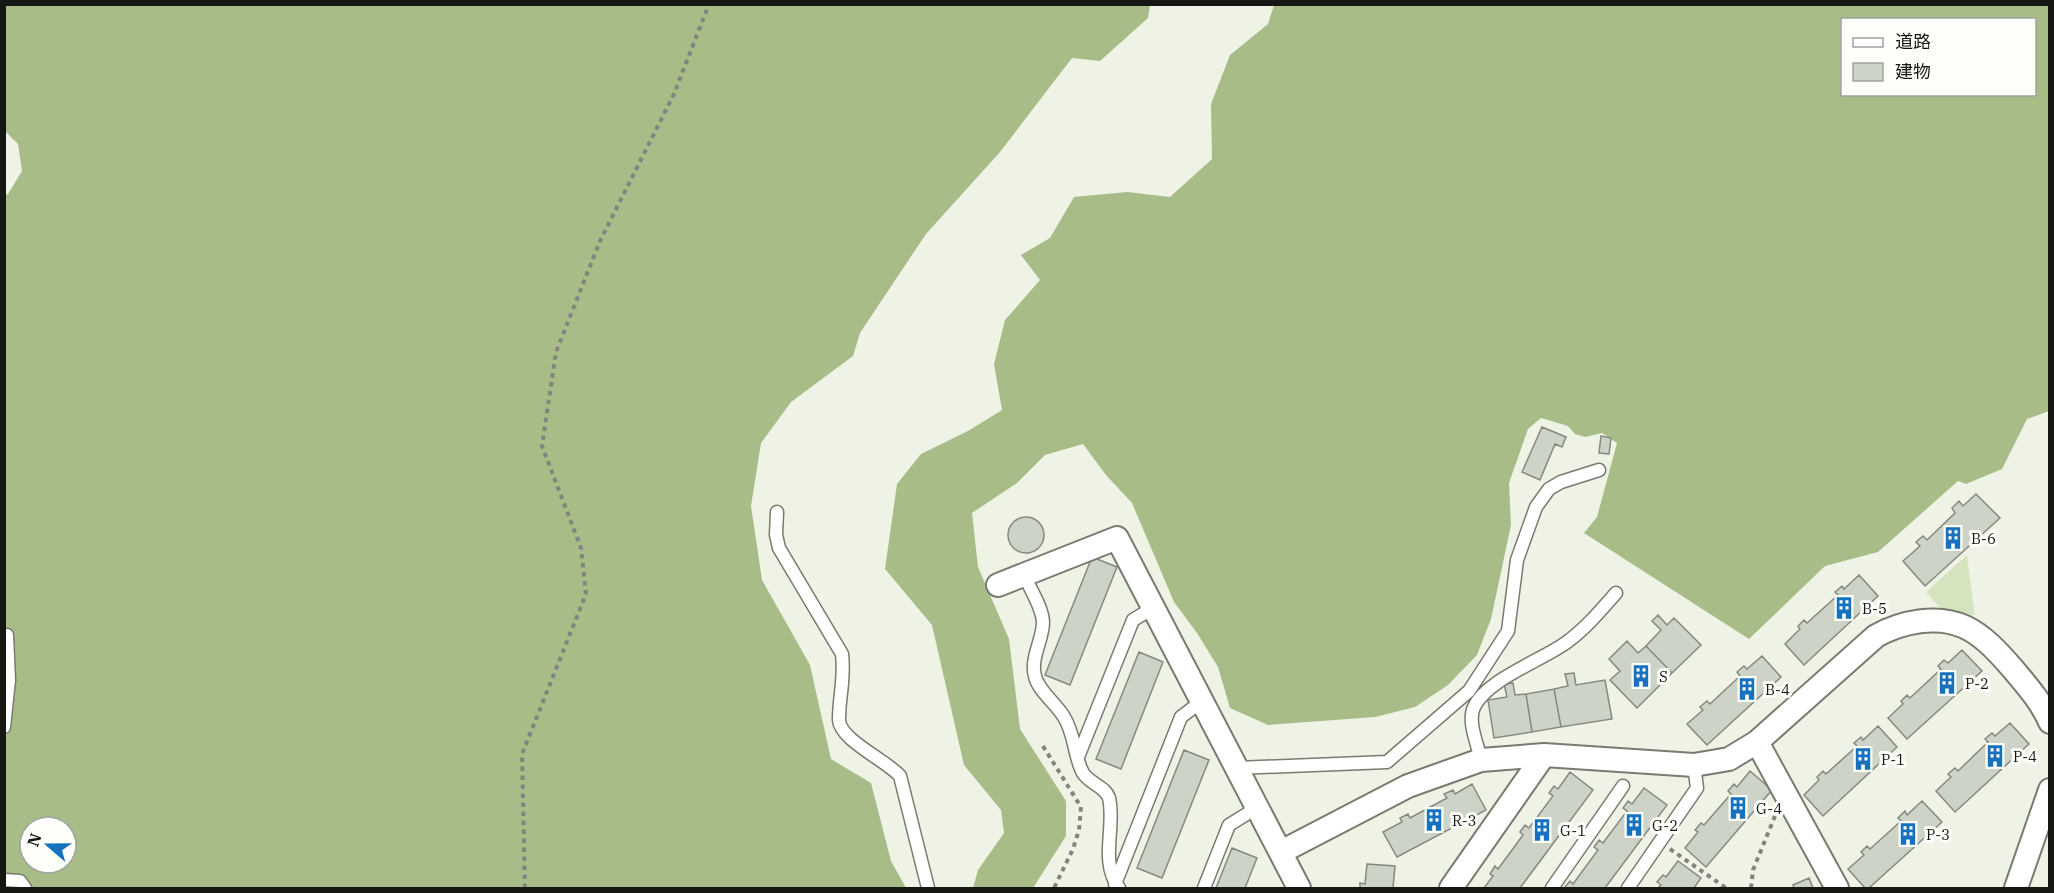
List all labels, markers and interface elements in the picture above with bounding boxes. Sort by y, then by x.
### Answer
legend [1841,18,2036,96]
text: 道路 [1895,30,1931,53]
text: 建物 [1895,60,1931,83]
building icon: B-6 [1940,525,1966,551]
place label: B-6 [1971,529,1996,548]
building icon: B-5 [1831,595,1857,621]
place label: B-5 [1862,599,1887,618]
building icon: S [1628,663,1654,689]
place label: S [1659,667,1668,686]
building icon: P-2 [1934,670,1960,696]
place label: P-2 [1965,674,1989,693]
building icon: B-4 [1734,676,1760,702]
place label: B-4 [1765,680,1790,699]
building icon: P-4 [1982,743,2008,769]
building icon: P-1 [1850,746,1876,772]
place label: P-4 [2013,747,2037,766]
place label: P-1 [1881,750,1905,769]
building icon: G-4 [1725,795,1751,821]
place label: G-4 [1756,799,1782,818]
building icon: R-3 [1421,807,1447,833]
place label: R-3 [1452,811,1477,830]
building icon: G-2 [1621,812,1647,838]
north arrow [18,815,78,875]
place label: G-2 [1652,816,1678,835]
building icon: G-1 [1529,817,1555,843]
place label: G-1 [1560,821,1586,840]
building icon: P-3 [1895,821,1921,847]
place label: P-3 [1926,825,1950,844]
text: N [22,831,45,849]

